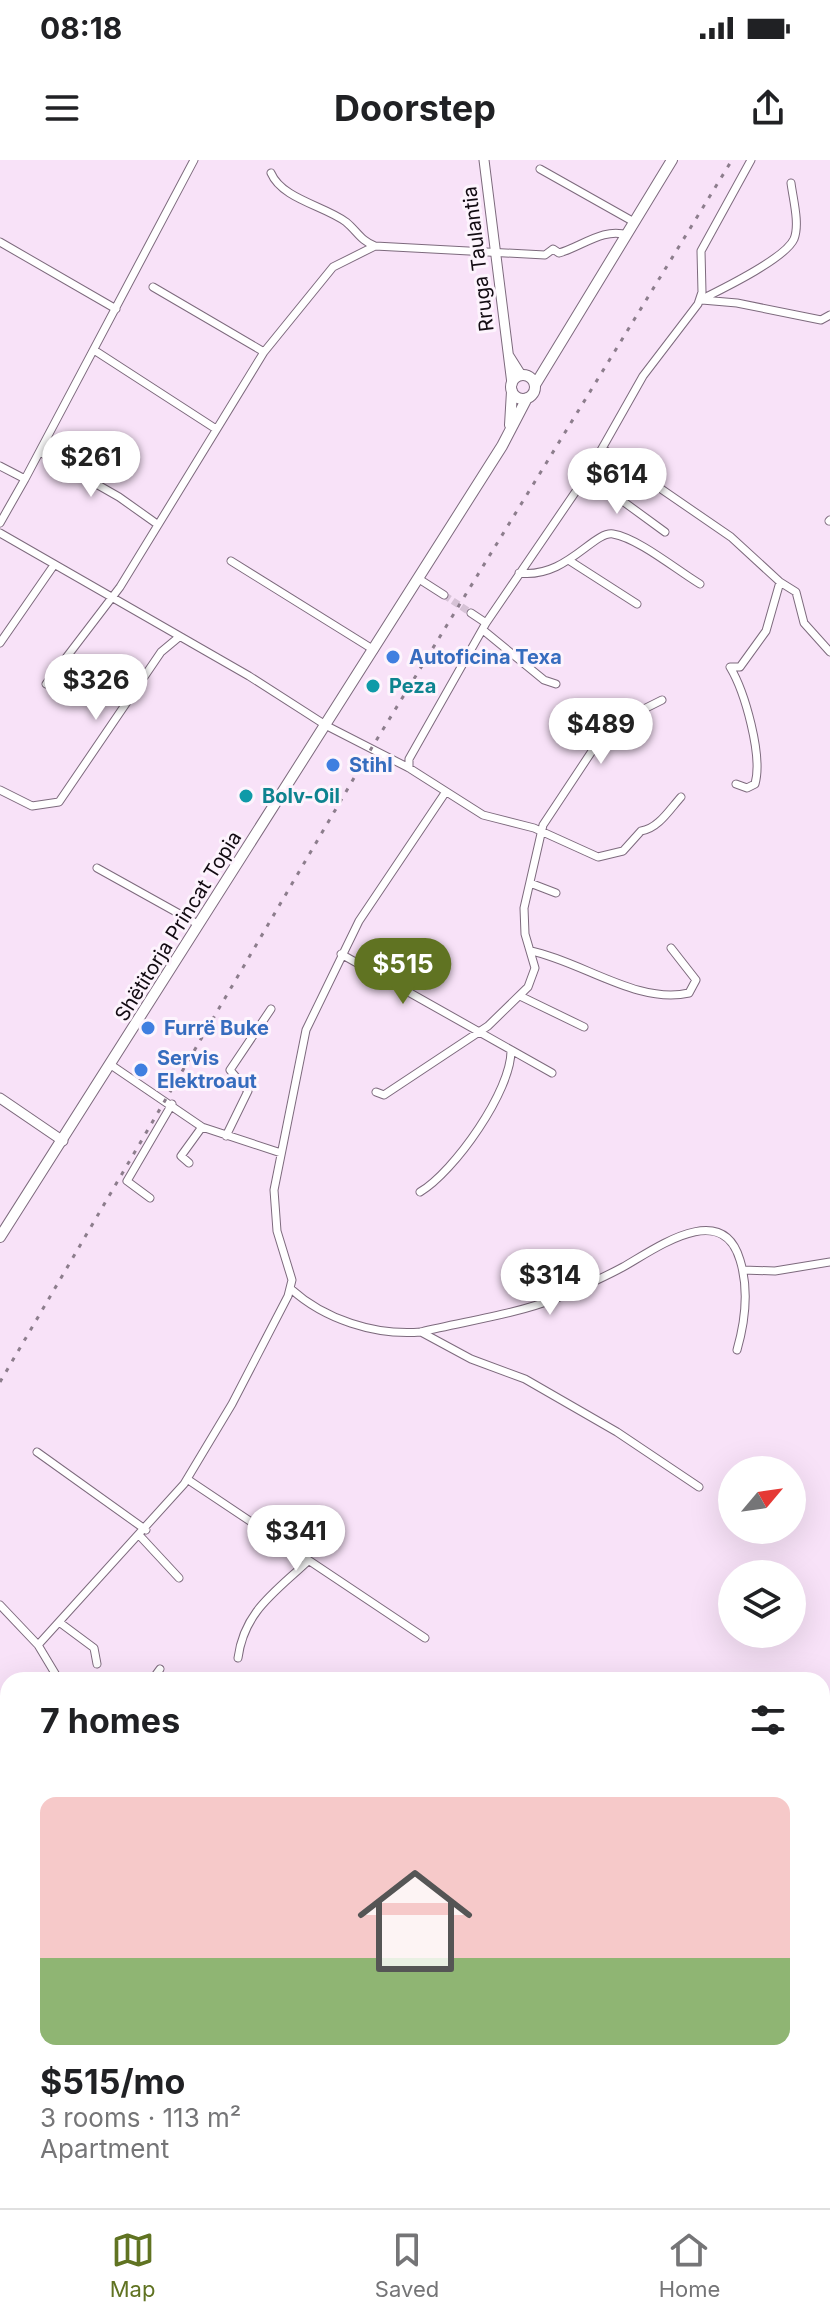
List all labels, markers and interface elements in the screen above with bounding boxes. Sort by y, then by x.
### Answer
text: 08:18 [40,10,122,46]
icon: menu [40,86,84,130]
text: Doorstep [334,86,496,130]
icon: share [746,86,790,130]
street label: Rruga Taulantia [457,185,499,333]
pin: $261 [44,431,138,499]
text: $261 [60,441,122,472]
pin: $614 [570,448,664,516]
text: $614 [586,458,648,489]
place label: Autoficina Texa [409,645,562,669]
marker: Autoficina Texa [384,648,402,666]
pin: $326 [49,654,143,722]
text: $326 [62,664,130,695]
place label: Peza [389,674,436,698]
marker: Peza [364,677,382,695]
pin: $489 [554,698,648,766]
text: $489 [567,708,635,739]
place label: Stihl [349,753,393,777]
marker: Stihl [324,756,342,774]
place label: Bolv-Oil [262,784,340,808]
marker: Bolv-Oil [237,787,255,805]
street label: Shëtitorja Princat Topia [110,827,246,1025]
pin: $515 [356,938,450,1006]
text: $515 [372,948,434,979]
place label: Furrë Buke [164,1016,269,1040]
marker: Furrë Buke [139,1019,157,1037]
place label: Servis Elektroaut [157,1046,257,1093]
marker: Servis Elektroaut [132,1061,150,1079]
pin: $314 [503,1249,597,1317]
text: $314 [519,1259,581,1290]
north arrow [718,1456,806,1544]
map controls [718,1456,806,1648]
pin: $341 [249,1505,343,1573]
text: $341 [265,1515,327,1546]
button: layers [718,1560,806,1648]
icon: filters [746,1698,790,1742]
text: 7 homes [40,1700,180,1741]
icon: home [343,1849,487,1993]
text: $515/mo [40,2061,185,2102]
text: 3 rooms · 113 m² [40,2102,241,2133]
text: Apartment [40,2133,169,2164]
tab: Map [110,2228,155,2302]
tab: Saved [375,2228,439,2302]
tab: Home [659,2228,720,2302]

